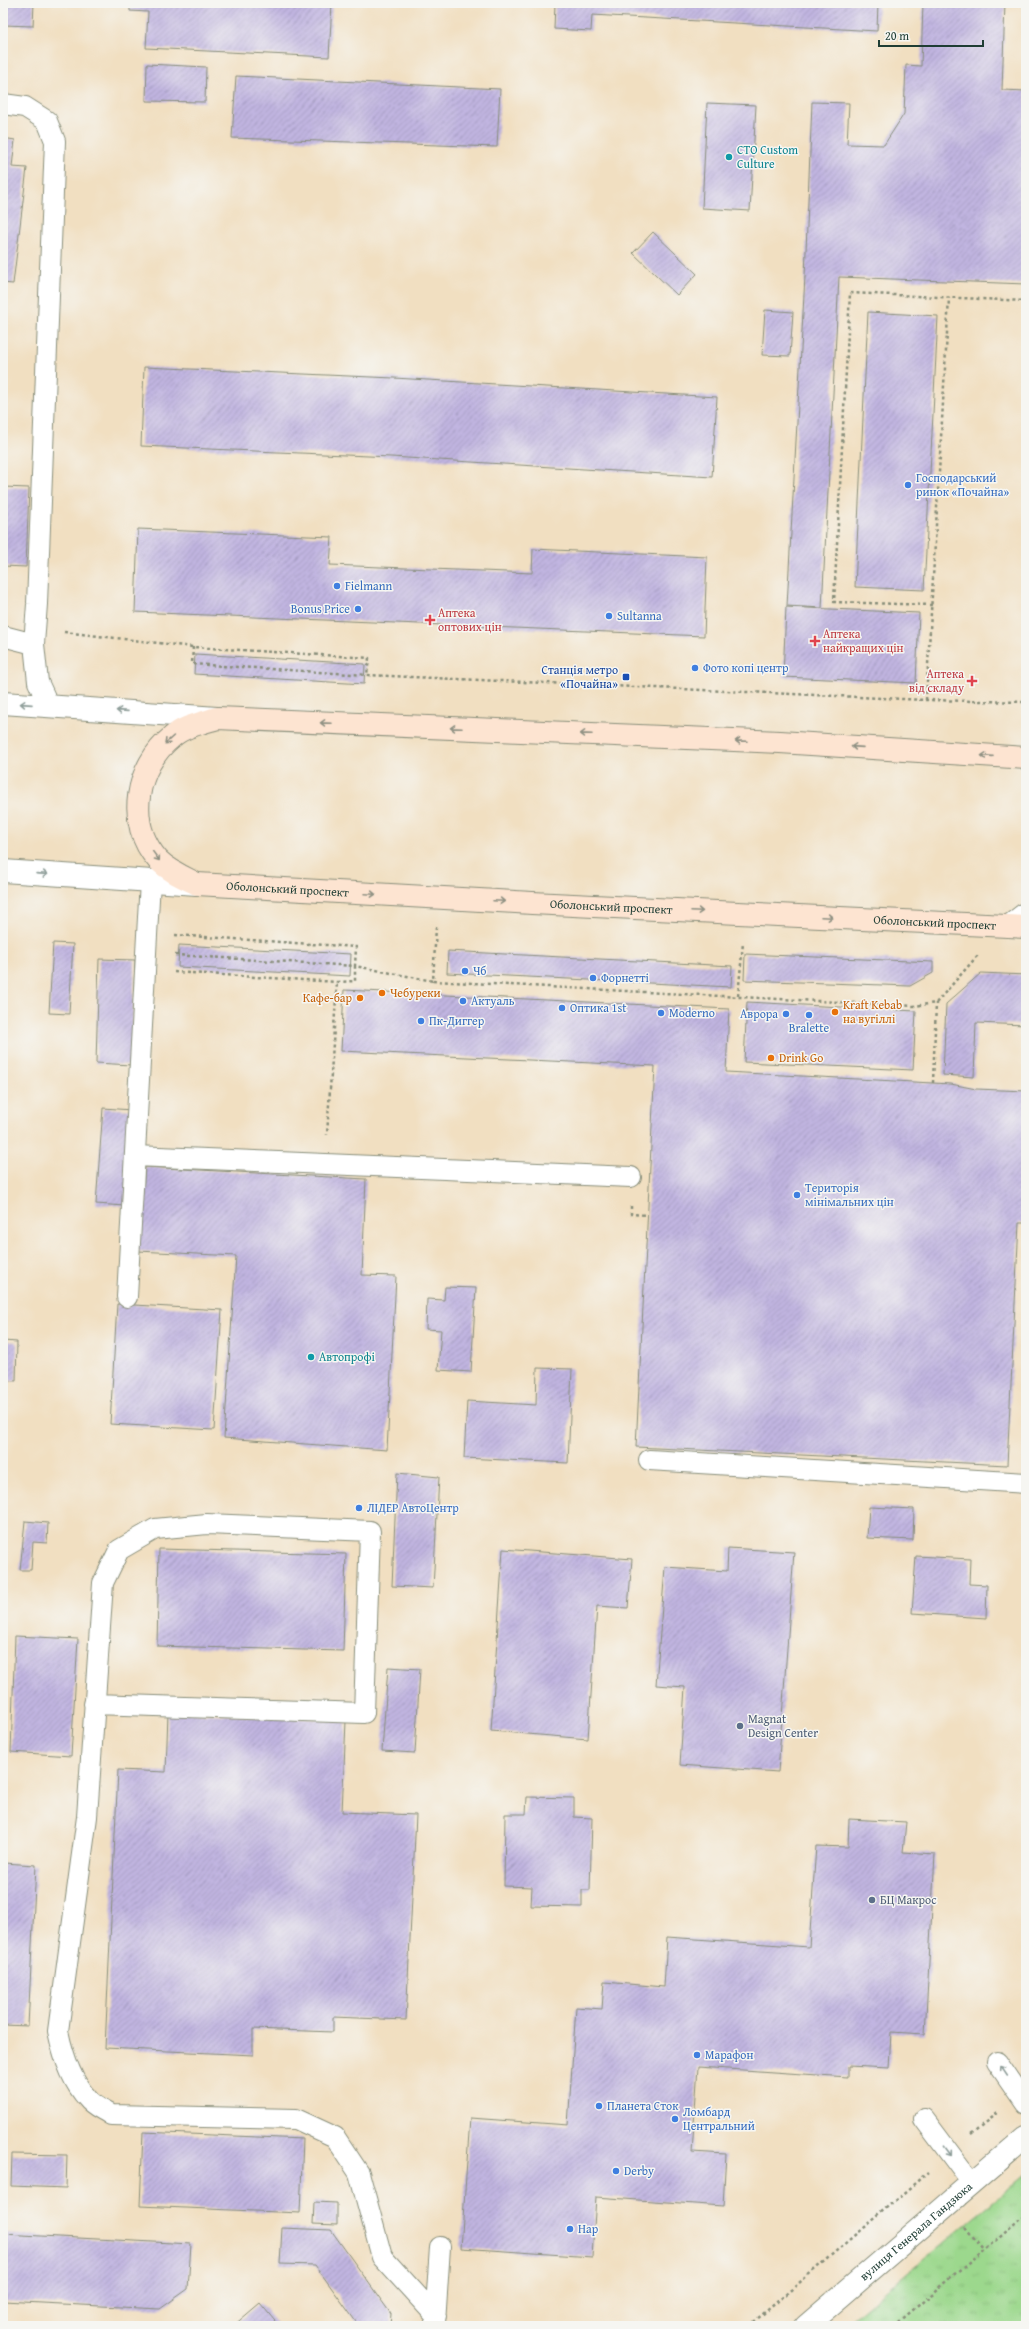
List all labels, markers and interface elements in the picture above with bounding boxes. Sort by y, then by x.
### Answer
scale bar [879,22,983,48]
text: 20 m [885,27,909,44]
place label: СТО Custom Culture [737,141,798,172]
marker: СТО Custom Culture [724,152,734,162]
place label: Господарський ринок «Почайна» [916,469,1009,500]
marker: Господарський ринок «Почайна» [903,480,913,490]
place label: Fielmann [345,577,392,594]
marker: Fielmann [332,581,342,591]
place label: Bonus Price [291,600,350,617]
marker: Bonus Price [353,604,363,614]
place label: Аптека оптових цін [438,604,502,635]
place label: Sultanna [617,607,662,624]
marker: Sultanna [604,611,614,621]
marker: Аптека оптових цін [425,615,435,625]
place label: Аптека найкращих цін [823,625,904,656]
marker: Аптека найкращих цін [810,636,820,646]
place label: Фото копі центр [703,659,789,676]
place label: Станція метро «Почайна» [542,661,618,692]
marker: Фото копі центр [690,663,700,673]
place label: Аптека від складу [909,665,964,696]
marker: Станція метро «Почайна» [621,672,631,682]
marker: Аптека від складу [967,676,977,686]
one-way arrow [20,701,33,708]
one-way arrow [116,708,129,715]
one-way arrow [320,719,333,727]
one-way arrow [450,725,463,732]
one-way arrow [580,730,593,738]
one-way arrow [164,735,174,744]
one-way arrow [735,737,748,744]
one-way arrow [851,744,864,751]
one-way arrow [981,752,994,759]
one-way arrow [152,850,160,861]
one-way arrow [35,870,48,877]
street label: Оболонський проспект [226,877,350,901]
one-way arrow [363,890,376,897]
street label: Оболонський проспект [549,895,673,918]
one-way arrow [492,897,505,905]
one-way arrow [690,907,703,914]
street label: Оболонський проспект [873,911,997,934]
one-way arrow [820,913,833,921]
place label: Чб [473,962,486,979]
marker: Чб [460,966,470,976]
place label: Форнетті [601,969,650,986]
marker: Форнетті [588,973,598,983]
place label: Чебуреки [390,984,441,1001]
marker: Чебуреки [377,988,387,998]
place label: Кафе-бар [303,989,353,1006]
place label: Актуаль [471,992,515,1009]
marker: Кафе-бар [355,993,365,1003]
marker: Актуаль [458,996,468,1006]
place label: Kraft Kebab на вугіллі [843,996,902,1027]
place label: Оптика 1st [570,999,627,1016]
marker: Оптика 1st [557,1003,567,1013]
place label: Moderno [669,1004,715,1021]
place label: Аврора [740,1005,778,1022]
marker: Kraft Kebab на вугіллі [830,1007,840,1017]
marker: Moderno [656,1008,666,1018]
marker: Аврора [781,1009,791,1019]
marker: Bralette [804,1010,814,1020]
place label: Пк-Диггер [429,1012,485,1029]
marker: Пк-Диггер [416,1016,426,1026]
place label: Bralette [789,1019,830,1036]
place label: Drink Go [779,1049,823,1066]
marker: Drink Go [766,1053,776,1063]
place label: Територія мінімальних цін [805,1179,894,1210]
marker: Територія мінімальних цін [792,1190,802,1200]
place label: Автопрофі [319,1348,375,1365]
marker: Автопрофі [306,1352,316,1362]
place label: ЛІДЕР АвтоЦентр [367,1499,459,1516]
marker: ЛІДЕР АвтоЦентр [354,1503,364,1513]
place label: Magnat Design Center [748,1710,818,1741]
marker: Magnat Design Center [735,1721,745,1731]
place label: БЦ Макрос [880,1891,937,1908]
marker: БЦ Макрос [867,1895,877,1905]
place label: Марафон [705,2046,753,2063]
marker: Марафон [692,2050,702,2060]
one-way arrow [1000,2066,1008,2077]
place label: Планета Сток [607,2097,679,2114]
marker: Планета Сток [594,2101,604,2111]
place label: Ломбард Центральний [683,2103,755,2134]
marker: Ломбард Центральний [670,2114,680,2124]
one-way arrow [943,2145,951,2156]
place label: Derby [624,2162,654,2179]
marker: Derby [611,2166,621,2176]
street label: вулиця Генерала Гандзюка [856,2178,976,2284]
place label: Hap [578,2220,599,2237]
marker: Hap [565,2224,575,2234]

